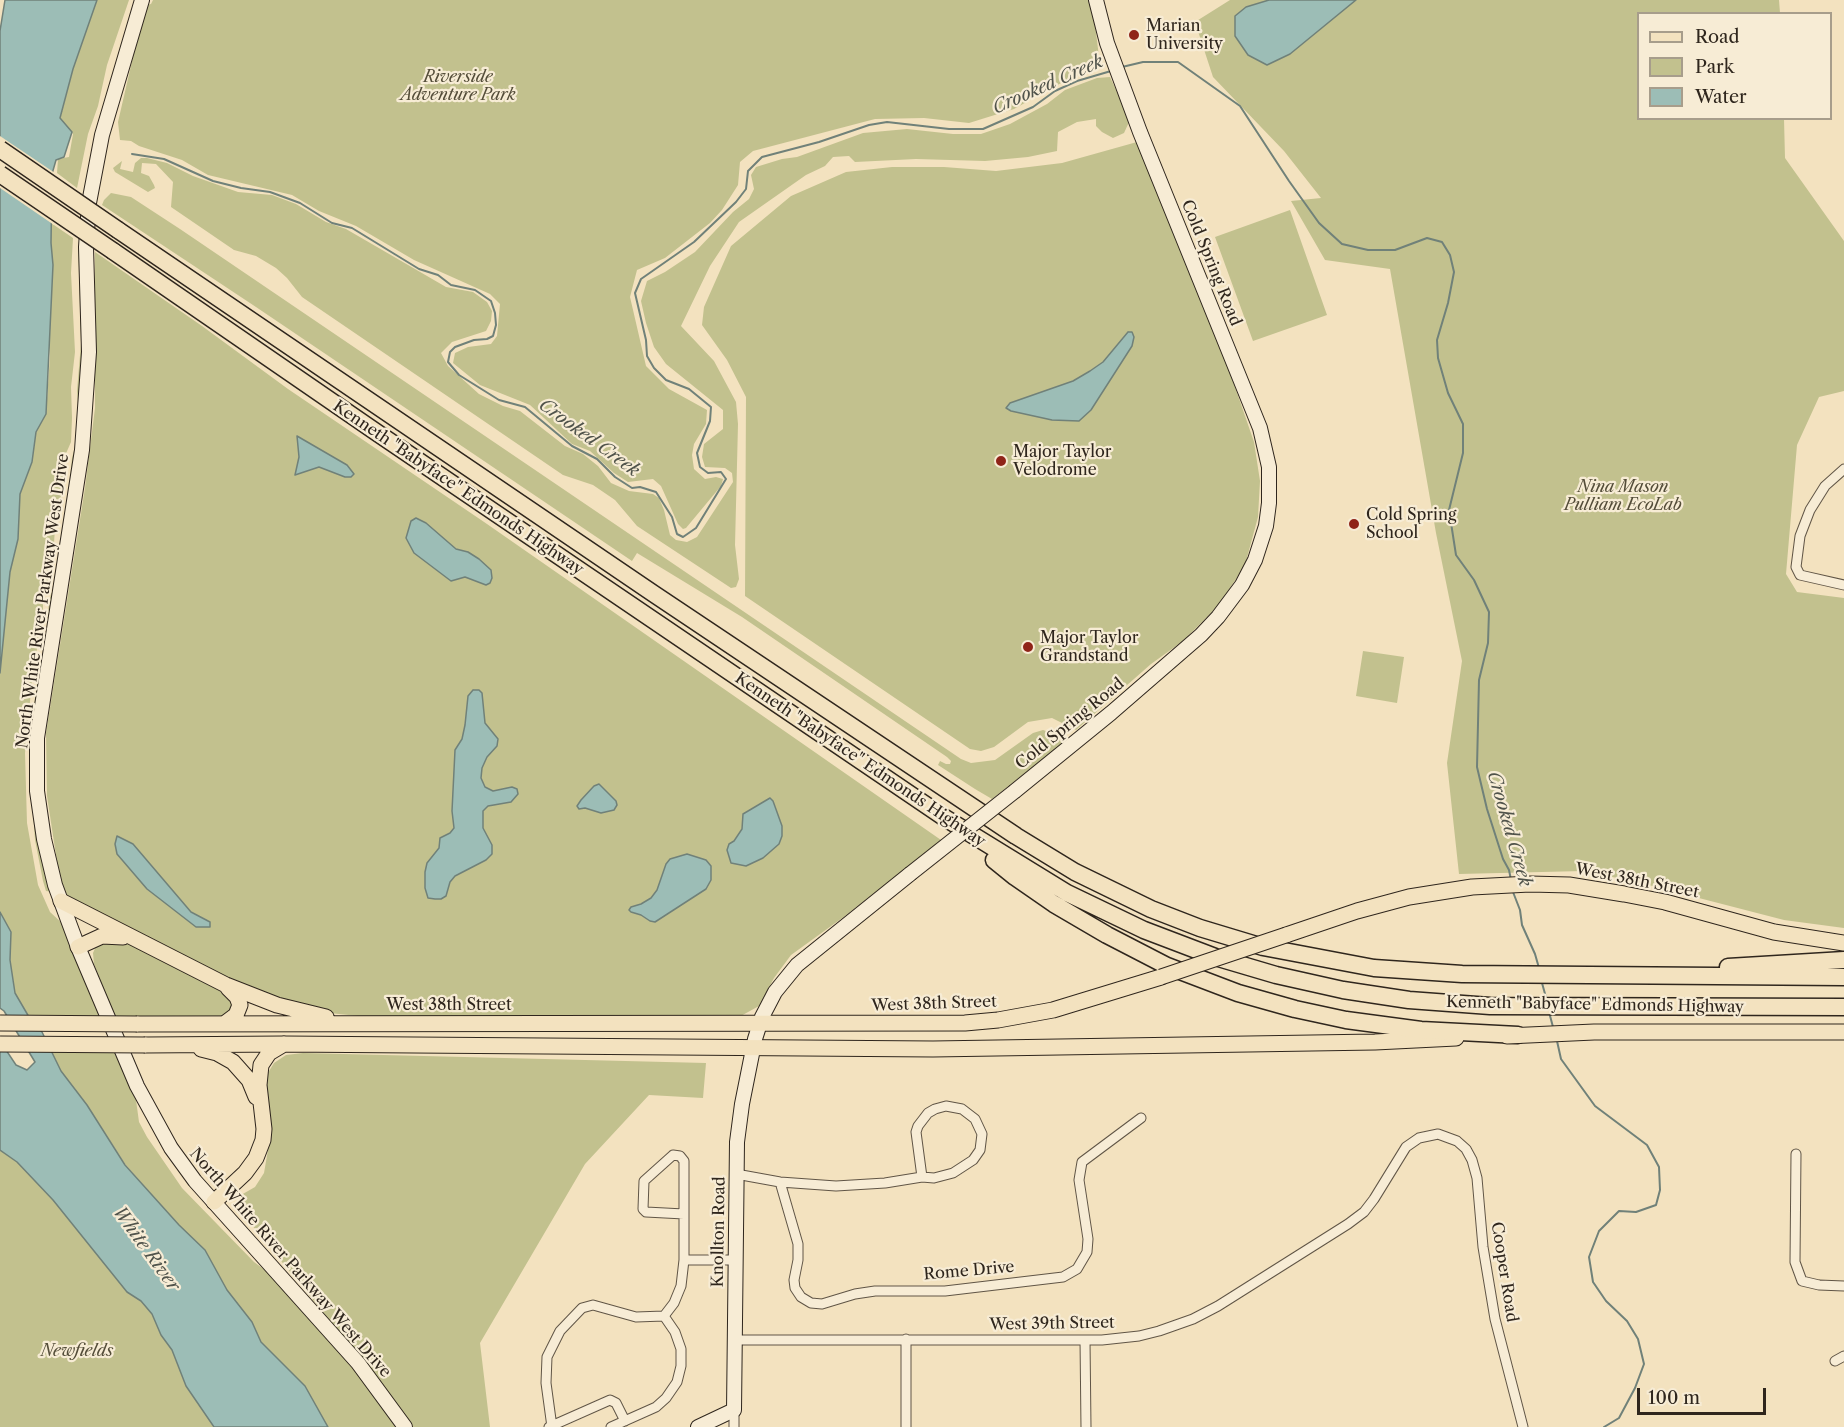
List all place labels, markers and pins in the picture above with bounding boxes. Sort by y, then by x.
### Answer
place label: Marian University [1146,16,1223,54]
marker: Marian University [1127,28,1141,42]
place label: Major Taylor Velodrome [1013,442,1111,480]
marker: Major Taylor Velodrome [994,454,1008,468]
place label: Cold Spring School [1366,505,1456,543]
marker: Cold Spring School [1347,517,1361,531]
place label: Major Taylor Grandstand [1040,628,1138,666]
marker: Major Taylor Grandstand [1021,640,1035,654]

